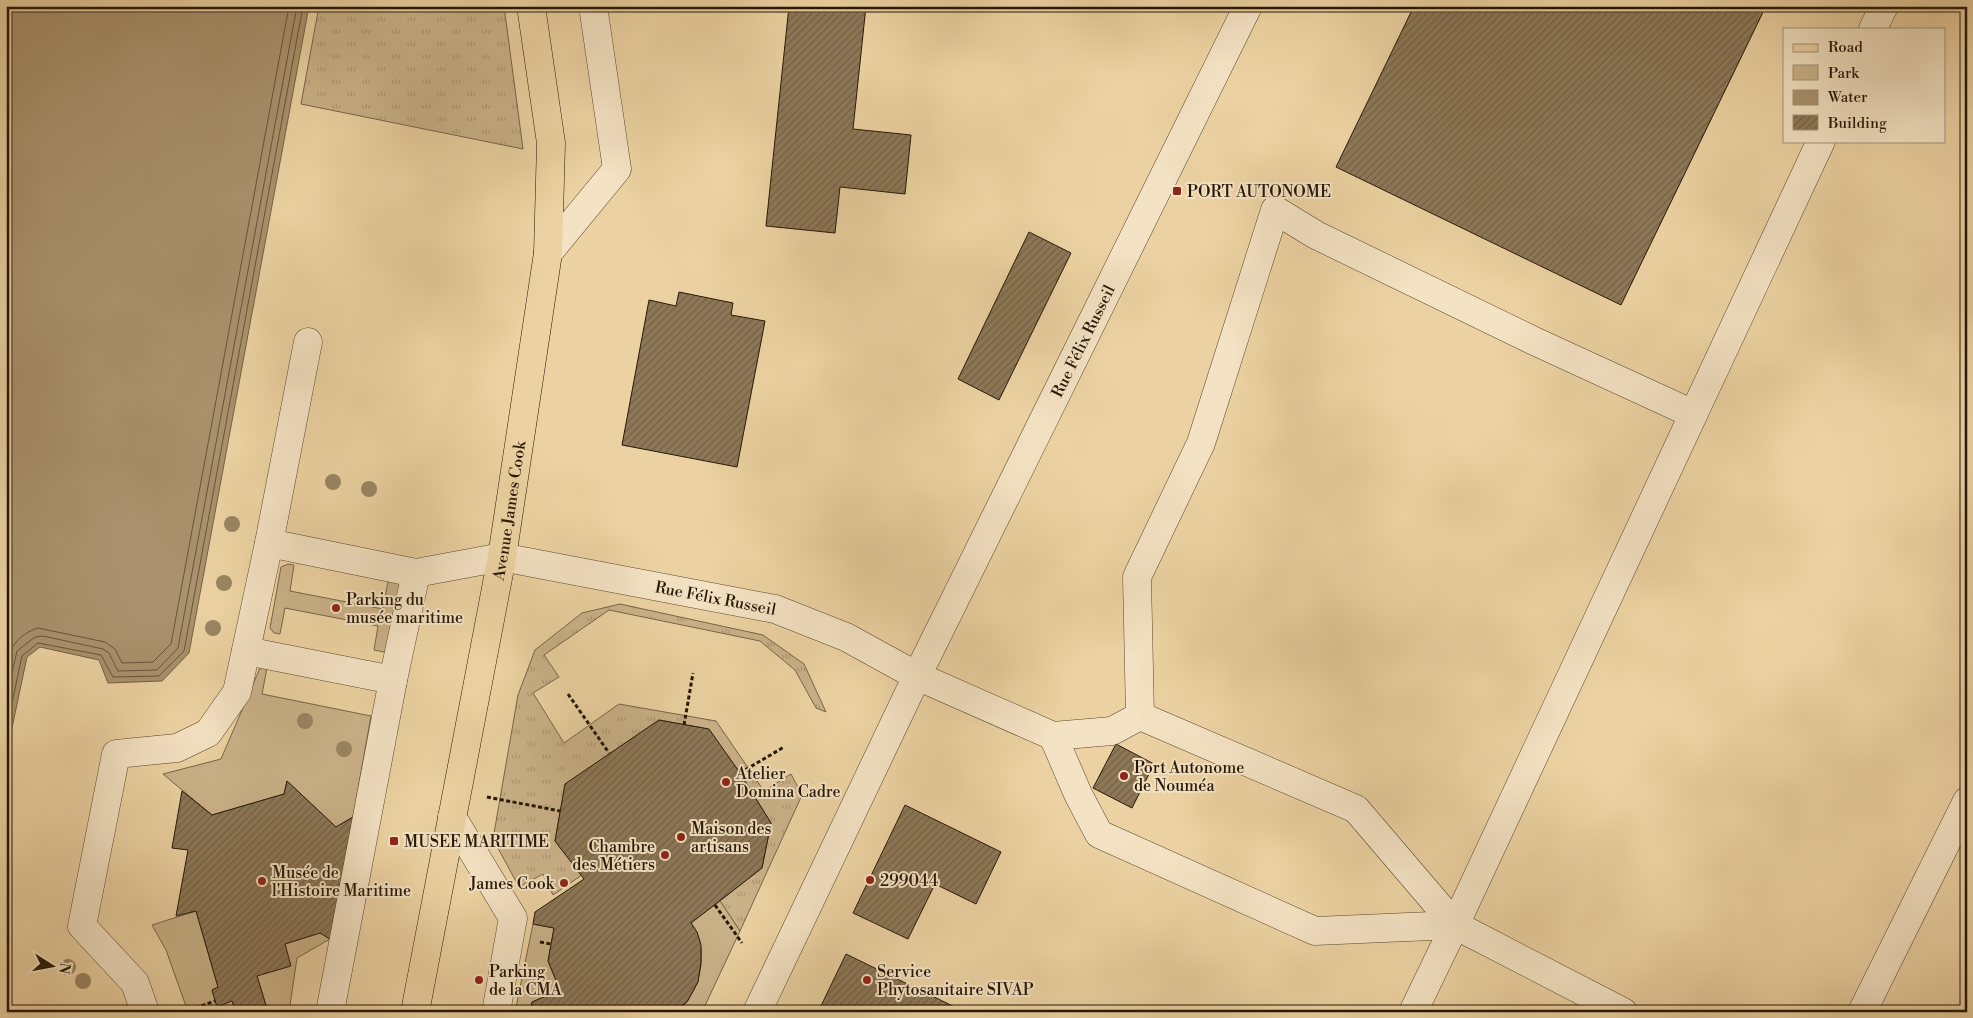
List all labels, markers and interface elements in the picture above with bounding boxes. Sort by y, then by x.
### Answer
legend [1783,28,1946,142]
text: Road [1828,38,1863,57]
text: Park [1828,64,1860,83]
text: Water [1827,88,1868,107]
text: Building [1827,114,1887,133]
place label: PORT AUTONOME [1187,182,1331,202]
marker: PORT AUTONOME [1171,185,1183,197]
street label: Rue Félix Russeil [1047,282,1120,401]
street label: Avenue James Cook [489,438,531,583]
street label: Rue Félix Russeil [653,577,778,620]
place label: Parking du musée maritime [346,590,463,628]
marker: Parking du musée maritime [330,602,342,614]
place label: Port Autonome de Nouméa [1134,758,1244,796]
place label: Atelier Domina Cadre [735,764,841,802]
marker: Port Autonome de Nouméa [1118,770,1130,782]
marker: Atelier Domina Cadre [720,776,732,788]
place label: Maison des artisans [691,819,772,857]
marker: Maison des artisans [675,831,687,843]
place label: MUSEE MARITIME [404,832,549,852]
marker: MUSEE MARITIME [388,835,400,847]
place label: Chambre des Métiers [572,837,655,875]
marker: Chambre des Métiers [659,849,671,861]
place label: Musée de l'Histoire Maritime [272,863,411,901]
place label: 299044 [880,871,939,891]
place label: James Cook [468,874,556,894]
marker: 299044 [864,874,876,886]
marker: Musée de l'Histoire Maritime [256,875,268,887]
marker: James Cook [558,877,570,889]
north arrow [28,940,78,990]
text: N [54,961,74,975]
place label: Parking de la CMA [489,962,563,1000]
place label: Service Phytosanitaire SIVAP [877,962,1034,1000]
marker: Parking de la CMA [473,974,485,986]
marker: Service Phytosanitaire SIVAP [861,974,873,986]

